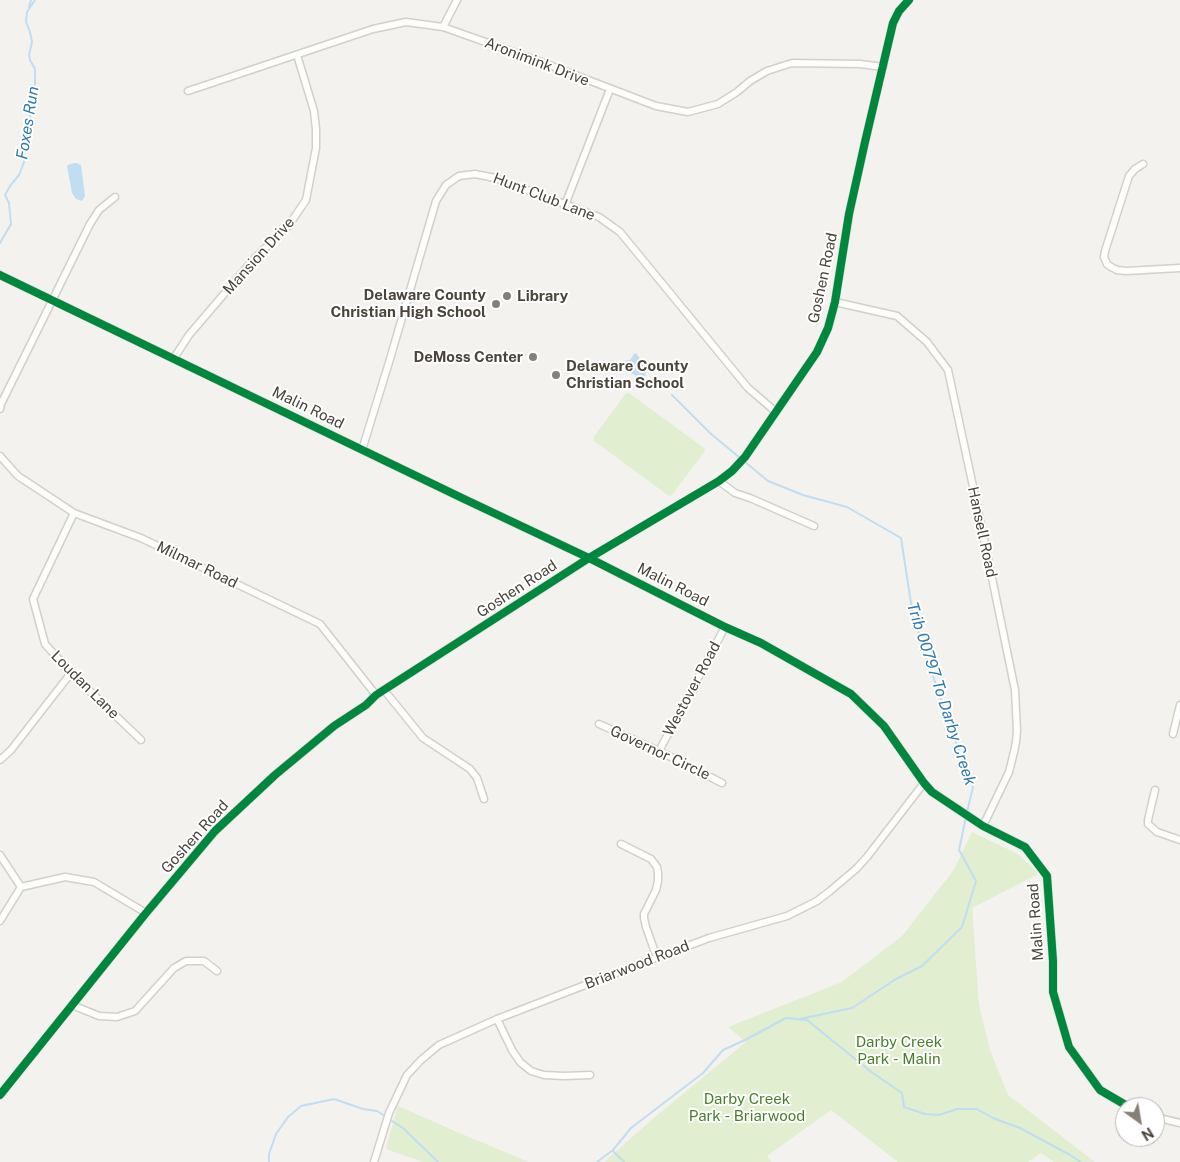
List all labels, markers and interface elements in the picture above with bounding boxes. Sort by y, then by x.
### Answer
street label: Aronimink Drive [482,34,592,90]
water label: Foxes Run [13,85,43,161]
street label: Hunt Club Lane [490,169,598,225]
street label: Mansion Drive [219,214,299,298]
street label: Goshen Road [805,231,841,325]
place label: Delaware County Christian High School [331,286,486,321]
place label: Library [517,287,568,305]
marker: Library [501,290,513,302]
marker: Delaware County Christian High School [490,298,502,310]
place label: DeMoss Center [414,348,523,366]
marker: DeMoss Center [527,351,539,363]
place label: Delaware County Christian School [566,357,688,392]
marker: Delaware County Christian School [550,369,562,381]
street label: Malin Road [269,383,347,433]
street label: Hansell Road [964,485,1000,579]
street label: Milmar Road [154,538,240,592]
street label: Goshen Road [474,556,560,622]
street label: Malin Road [634,559,712,611]
water label: Trib 00797 To Darby Creek [902,600,980,788]
street label: Westover Road [660,639,724,739]
street label: Loudan Lane [47,647,123,723]
street label: Governor Circle [607,722,713,784]
street label: Goshen Road [158,797,232,877]
street label: Malin Road [1024,883,1048,961]
street label: Briarwood Road [582,937,692,993]
park label: Darby Creek Park - Malin [856,1033,942,1068]
park label: Darby Creek Park - Briarwood [689,1090,805,1125]
north arrow [1115,1097,1165,1147]
text: N [1139,1124,1156,1144]

